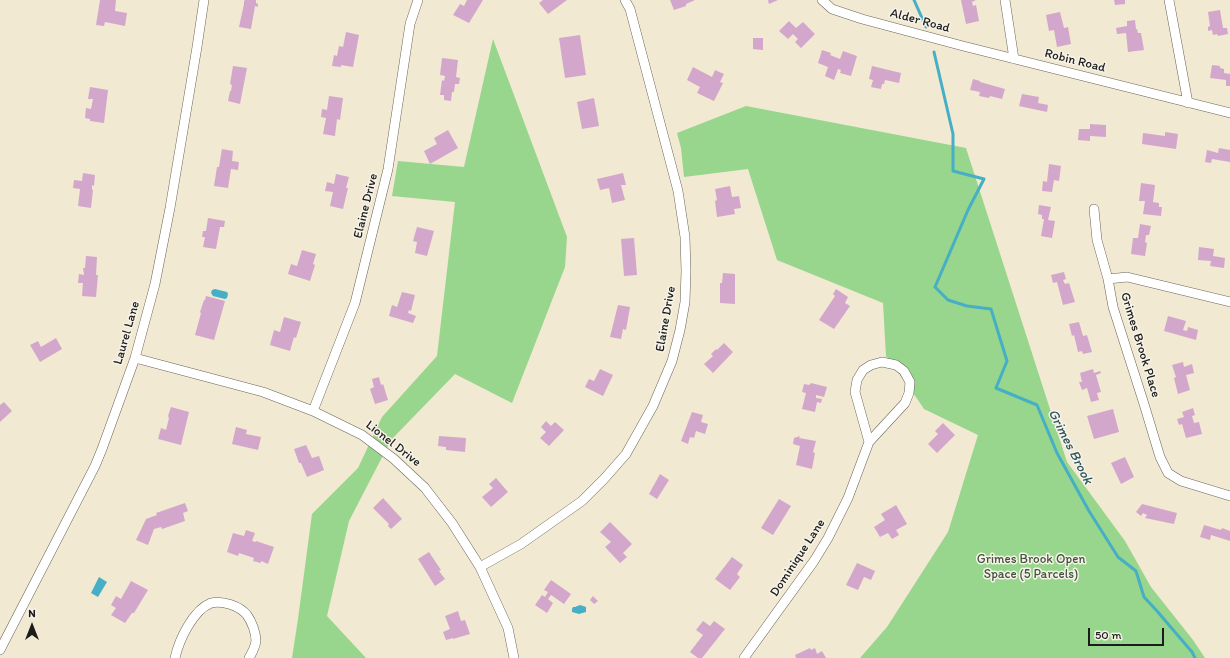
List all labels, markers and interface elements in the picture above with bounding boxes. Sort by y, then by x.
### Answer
street label: Alder Road [888,6,952,36]
street label: Robin Road [1043,46,1107,76]
street label: Elaine Drive [350,172,382,240]
street label: Elaine Drive [653,285,679,353]
street label: Grimes Brook Place [1117,290,1163,400]
street label: Laurel Lane [110,299,144,367]
water label: Grimes Brook [1044,407,1096,487]
street label: Lionel Drive [362,418,424,470]
street label: Dominique Lane [767,516,829,600]
park label: Grimes Brook Open Space (5 Parcels) [977,552,1085,583]
north arrow [12,606,52,646]
text: N [28,607,36,620]
scale bar [1090,620,1166,646]
text: 50 m [1095,628,1121,642]

